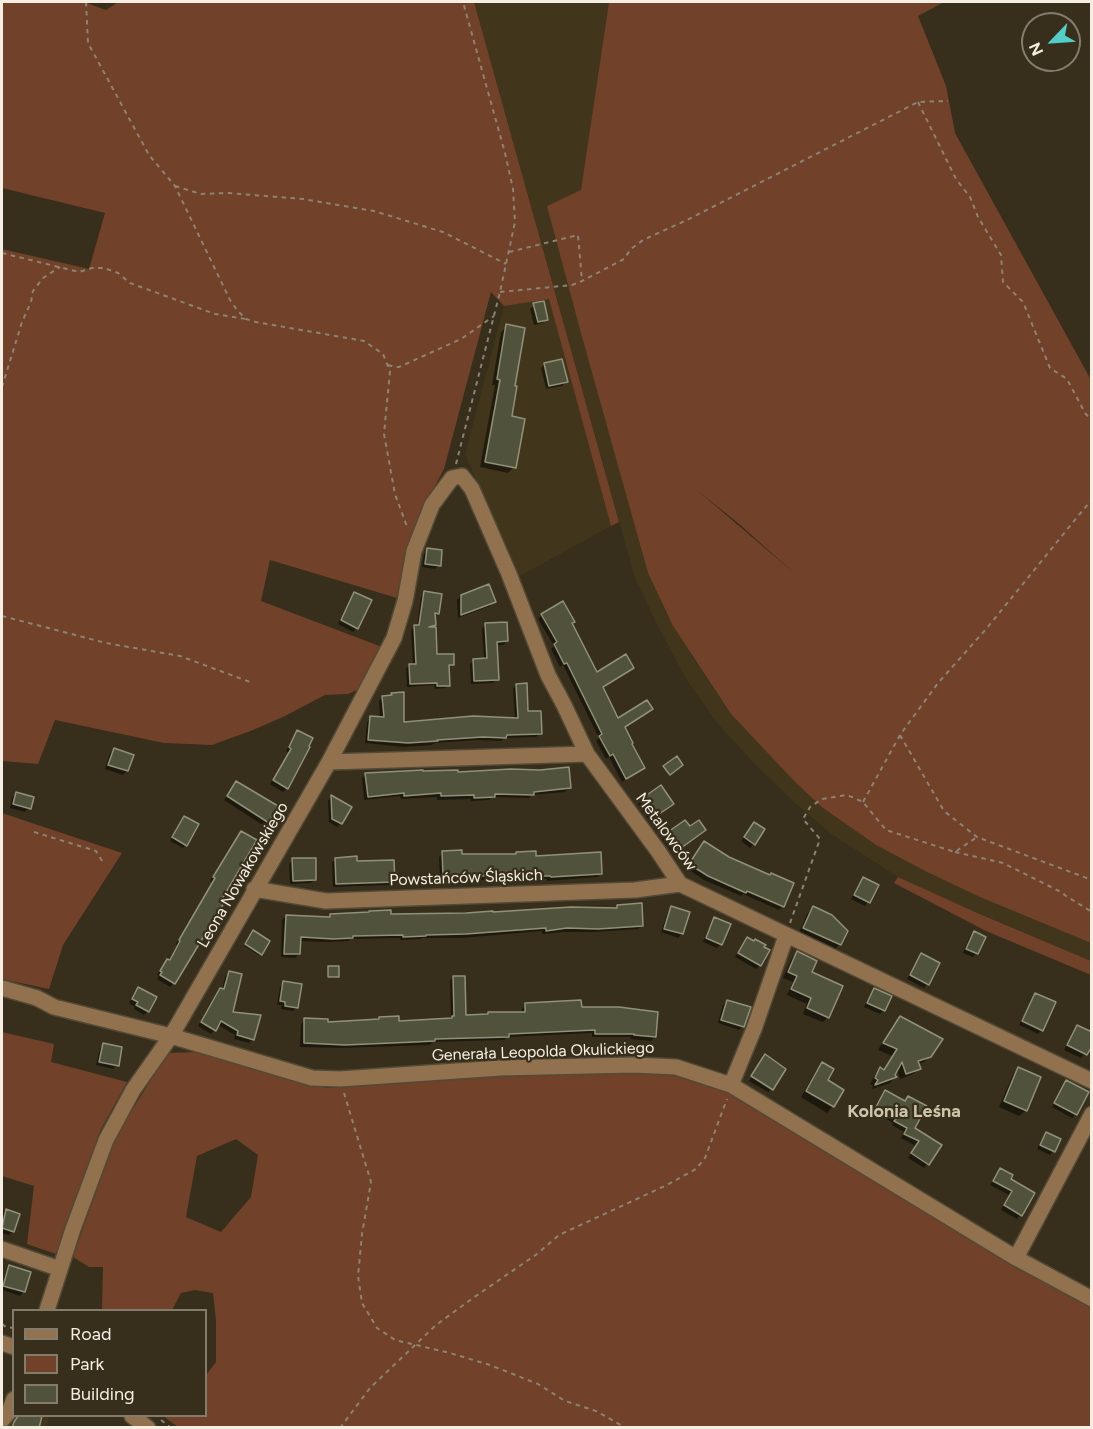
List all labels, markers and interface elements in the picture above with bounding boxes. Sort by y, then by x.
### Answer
north arrow [1021,12,1081,72]
text: N [1025,39,1047,59]
street label: Metalowców [631,789,701,875]
street label: Leona Nowakowskiego [193,799,293,951]
street label: Powstańców Śląskich [389,866,543,890]
street label: Generała Leopolda Okulickiego [431,1039,655,1065]
district label: Kolonia Leśna [847,1101,961,1123]
legend [12,1309,207,1417]
text: Road [70,1323,111,1345]
text: Park [70,1353,104,1375]
text: Building [70,1383,135,1405]

